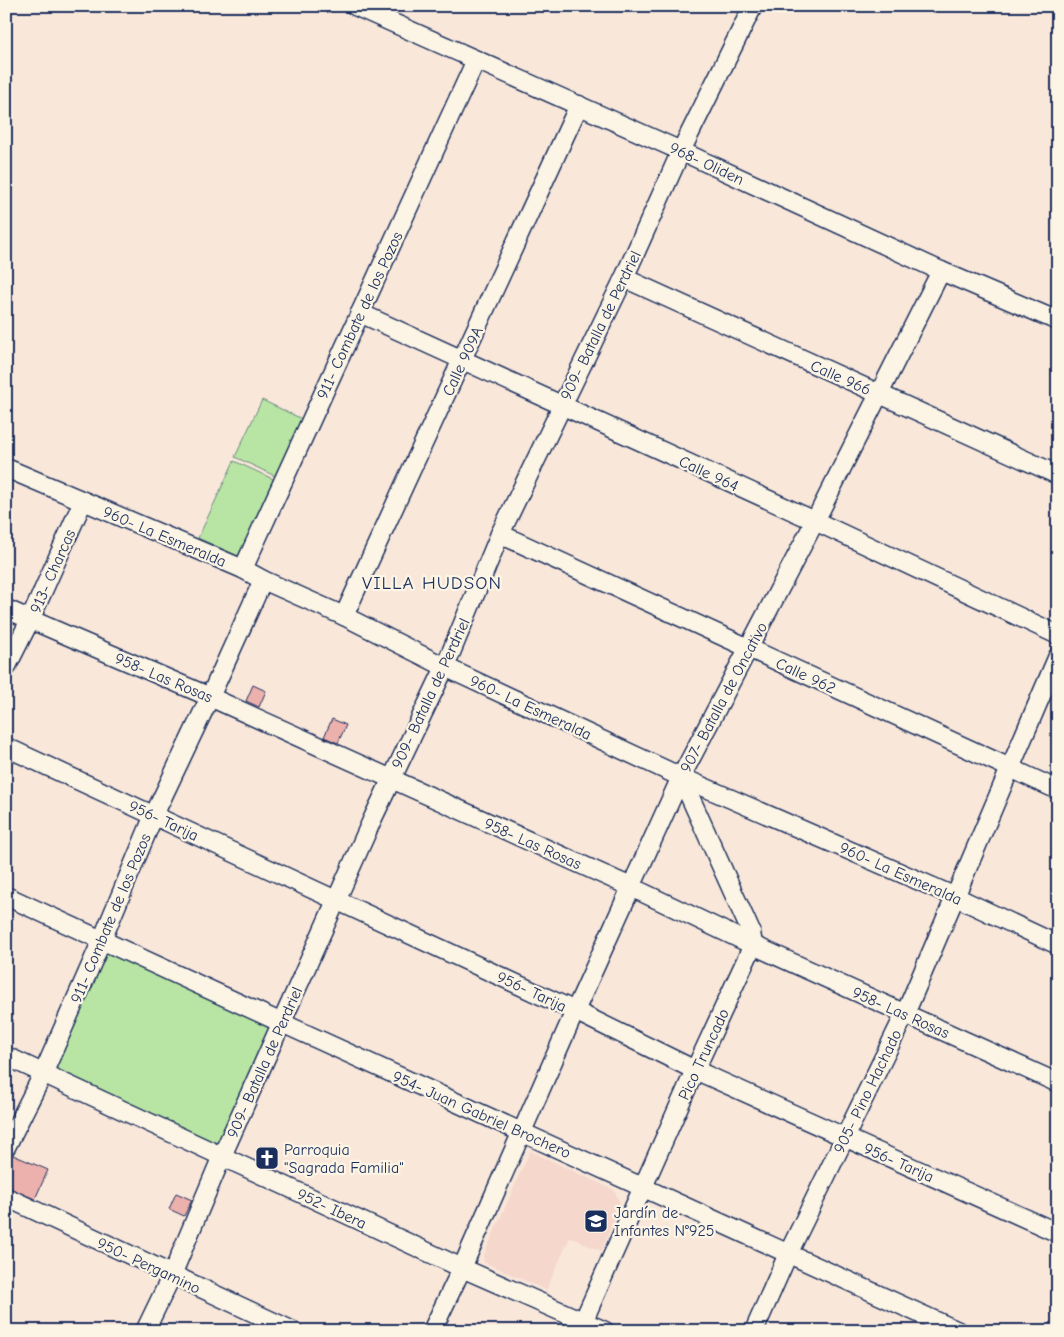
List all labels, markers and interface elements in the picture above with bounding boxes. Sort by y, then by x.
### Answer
street label: 968- Oliden [667,139,747,189]
street label: 911- Combate de los Pozos [313,229,407,402]
street label: 909- Batalla de Perdriel [557,248,645,403]
street label: Calle 909A [439,324,487,399]
street label: Calle 966 [808,357,874,399]
street label: Calle 964 [676,452,741,495]
street label: 960- La Esmeralda [100,503,229,571]
street label: 913- Charcas [26,526,80,616]
district label: VILLA HUDSON [362,572,502,594]
street label: 909- Batalla de Perdriel [388,615,474,771]
street label: 907- Batalla de Oncativo [677,619,771,776]
street label: 958- Las Rosas [112,649,215,707]
street label: Calle 962 [773,654,838,698]
street label: 960- La Esmeralda [467,672,594,744]
street label: 956- Tarija [126,797,201,845]
street label: 958- Las Rosas [481,814,584,874]
street label: 911- Combate de los Pozos [67,831,155,1006]
street label: 960- La Esmeralda [837,839,965,909]
street label: 956- Tarija [494,968,569,1016]
street label: 958- Las Rosas [849,983,952,1043]
street label: 909- Batalla de Perdriel [223,984,306,1141]
street label: Pico Truncado [675,1006,733,1103]
street label: 905- Pino Hachado [830,1027,906,1156]
street label: 954- Juan Gabriel Brochero [390,1067,573,1162]
street label: 956- Tarija [861,1139,936,1186]
place label: Parroquia "Sagrada Familia" [284,1141,404,1177]
church icon: Parroquia "Sagrada Familia" [254,1145,280,1171]
street label: 952- Ibera [294,1185,369,1233]
place label: Jardín de Infantes N°925 [614,1204,715,1240]
school or university icon: Jardín de Infantes N°925 [583,1208,609,1234]
street label: 950- Pergamino [94,1234,203,1298]

